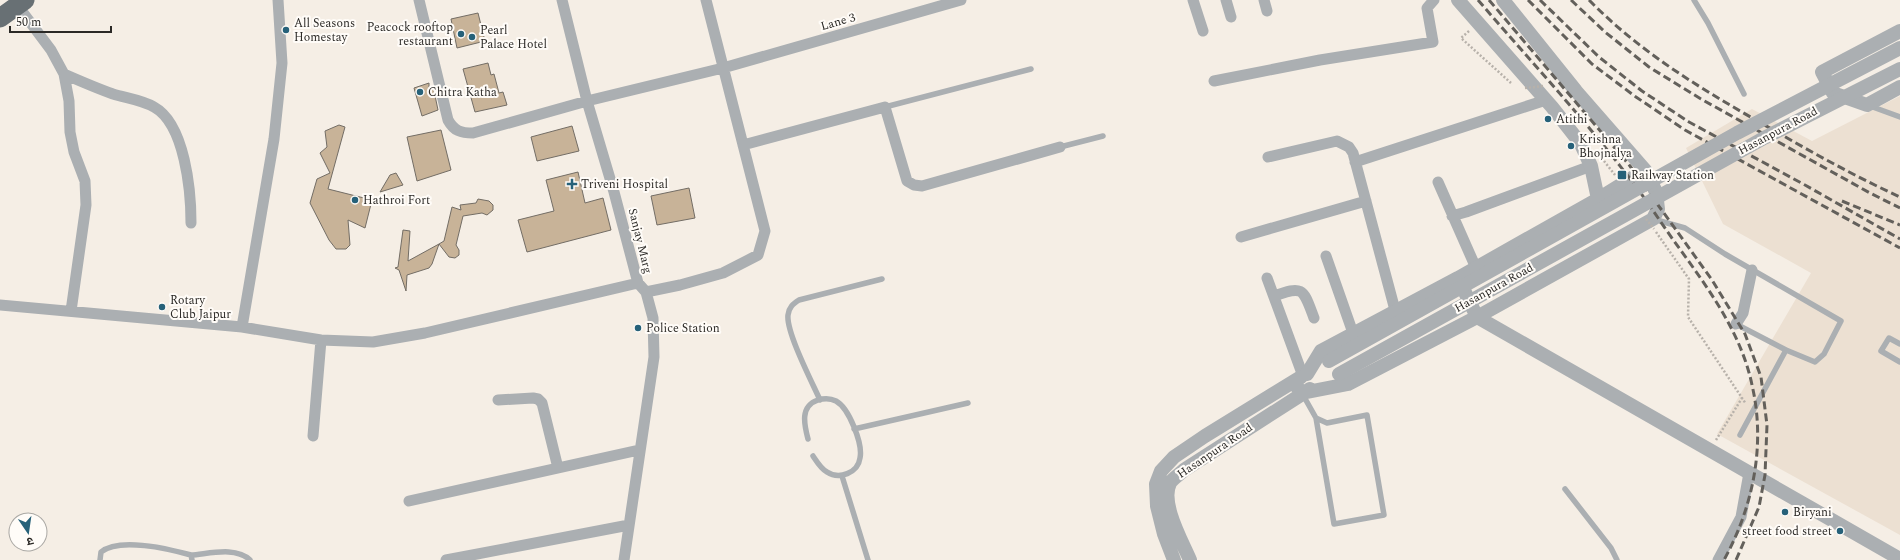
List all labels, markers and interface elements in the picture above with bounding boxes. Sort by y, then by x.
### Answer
scale bar [10,8,111,34]
street label: Lane 3 [818,8,858,36]
text: 50 m [16,13,41,32]
place label: All Seasons Homestay [294,14,355,47]
place label: Peacock rooftop restaurant [367,18,453,51]
place label: Pearl Palace Hotel [480,21,547,54]
marker: All Seasons Homestay [281,25,291,35]
marker: Peacock rooftop restaurant [456,29,466,39]
marker: Pearl Palace Hotel [467,32,477,42]
place label: Chitra Katha [428,83,497,102]
marker: Chitra Katha [415,87,425,97]
street label: Hasanpura Road [1735,102,1822,160]
place label: Atithi [1556,110,1588,129]
marker: Atithi [1543,114,1553,124]
place label: Krishna Bhojnalya [1579,130,1632,163]
marker: Krishna Bhojnalya [1566,141,1576,151]
place label: Railway Station [1631,166,1714,185]
marker: Railway Station [1616,169,1628,181]
place label: Triveni Hospital [581,175,668,194]
marker: Triveni Hospital [566,178,578,190]
place label: Hathroi Fort [363,191,430,210]
marker: Hathroi Fort [350,195,360,205]
street label: Sanjay Marg [623,206,657,276]
street label: Hasanpura Road [1451,258,1537,318]
place label: Rotary Club Jaipur [170,291,231,324]
marker: Rotary Club Jaipur [157,302,167,312]
place label: Police Station [646,319,720,338]
marker: Police Station [633,323,643,333]
street label: Hasanpura Road [1173,418,1257,483]
place label: Biryani [1793,503,1832,522]
marker: Biryani [1780,507,1790,517]
north arrow [8,512,48,552]
place label: street food street [1742,522,1832,541]
marker: street food street [1835,526,1845,536]
text: उ [25,532,35,550]

